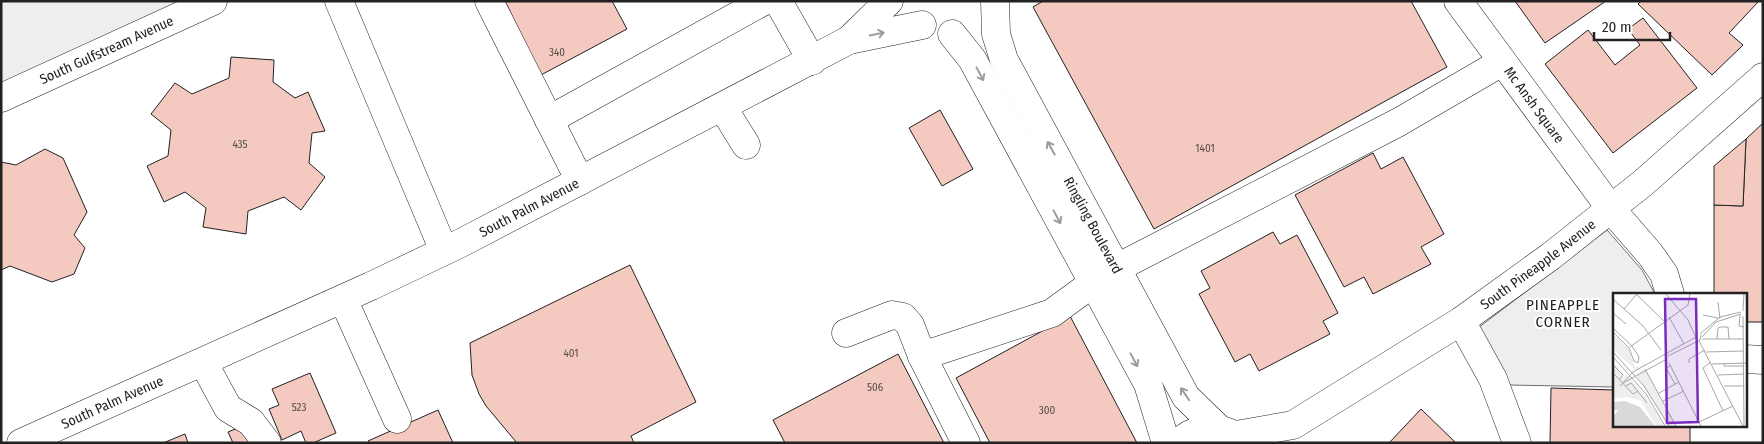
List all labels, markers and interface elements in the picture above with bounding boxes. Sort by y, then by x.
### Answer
scale bar [1594,10,1670,42]
street label: South Gulfstream Avenue [37,12,176,88]
text: 20 m [1602,18,1632,36]
one-way arrow [869,29,885,39]
house number: 340 [549,46,565,59]
street label: Mc Ansh Square [1501,63,1568,147]
one-way arrow [976,66,985,81]
house number: 435 [232,138,248,151]
one-way arrow [1046,141,1056,156]
house number: 1401 [1195,142,1215,155]
street label: South Palm Avenue [476,174,582,241]
street label: Ringling Boulevard [1060,174,1126,277]
one-way arrow [1052,209,1062,224]
street label: South Pineapple Avenue [1477,215,1599,313]
inset map [1613,293,1746,426]
district label: PINEAPPLE CORNER [1526,296,1600,331]
house number: 401 [563,347,579,360]
one-way arrow [1130,352,1140,366]
street label: South Palm Avenue [59,372,166,432]
house number: 506 [867,381,884,394]
one-way arrow [1180,387,1191,401]
house number: 523 [292,401,306,414]
house number: 300 [1039,404,1055,417]

